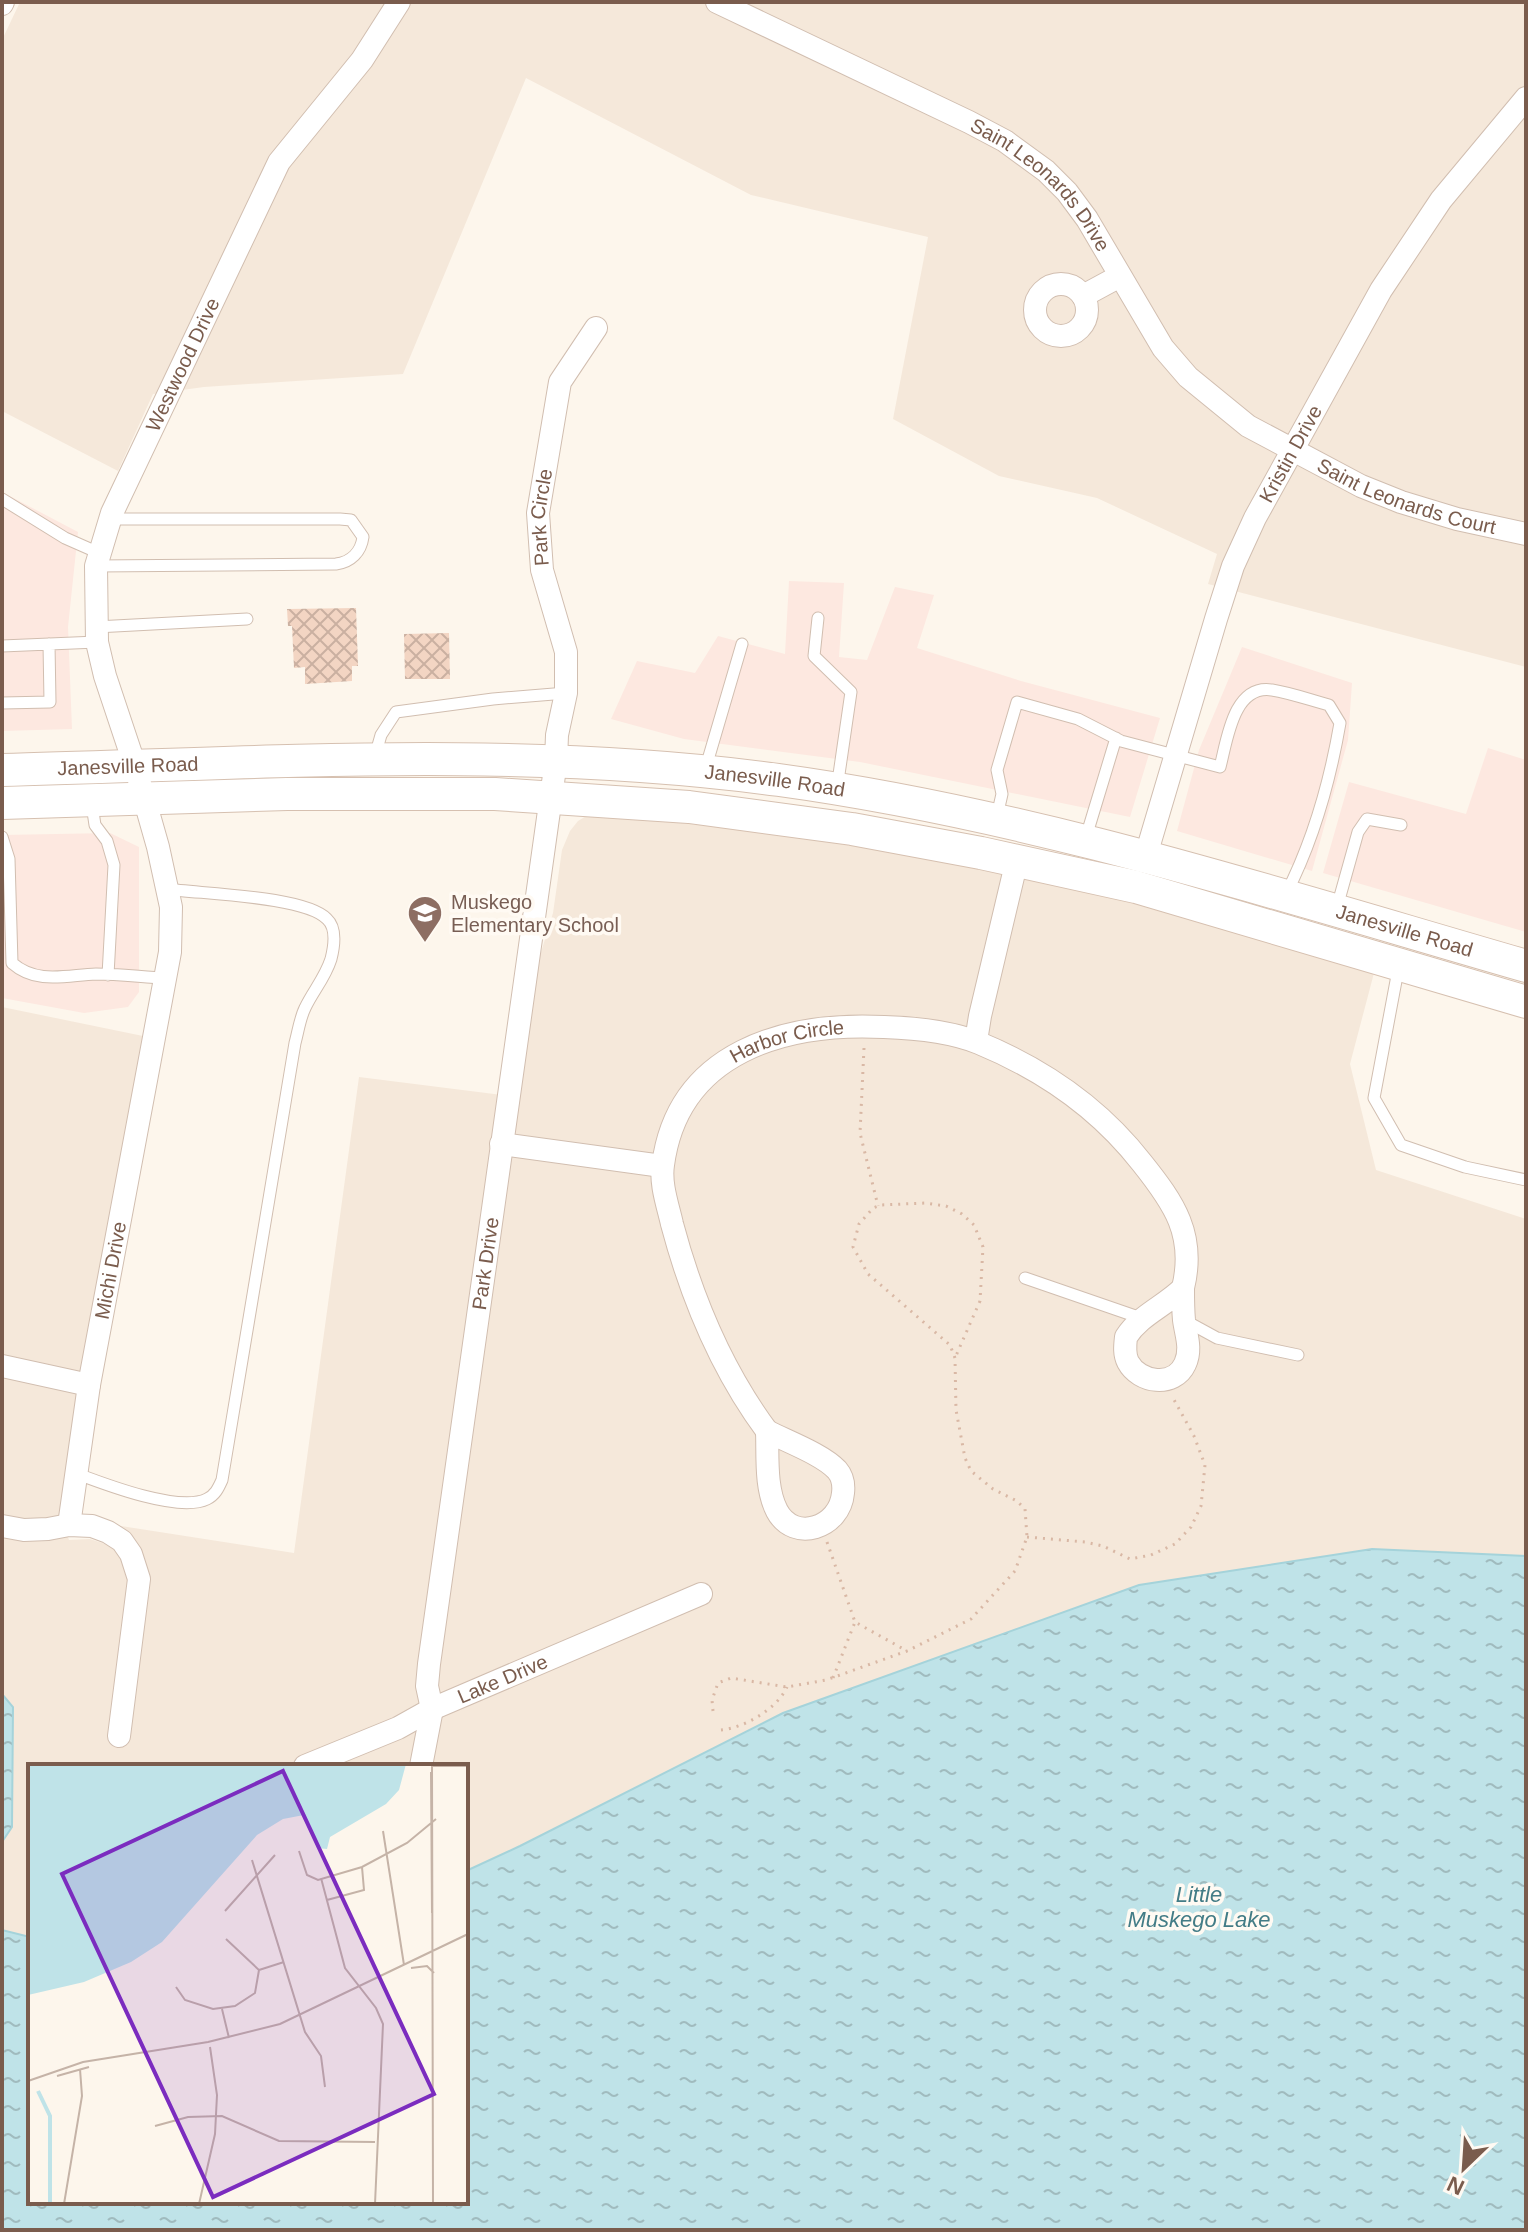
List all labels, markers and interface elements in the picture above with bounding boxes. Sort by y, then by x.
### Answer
street label: Saint Leonards Drive [967,114,1115,255]
street label: Westwood Drive [141,294,224,435]
street label: Kristin Drive [1255,401,1326,506]
street label: Saint Leonards Court [1314,454,1498,538]
street label: Park Circle [526,467,556,567]
street label: Janesville Road [57,753,199,779]
street label: Janesville Road [704,760,847,801]
place label: Muskego Elementary School [451,891,619,936]
school or university icon: Muskego Elementary School [406,894,444,944]
street label: Janesville Road [1334,900,1475,961]
street label: Harbor Circle [726,1016,845,1067]
street label: Park Drive [468,1216,503,1311]
street label: Michi Drive [91,1220,130,1321]
street label: Lake Drive [454,1650,551,1708]
inset map [28,1764,468,2204]
water label: Little Muskego Lake [1127,1882,1271,1932]
north arrow [1424,2128,1504,2208]
text: N [1443,2171,1468,2200]

